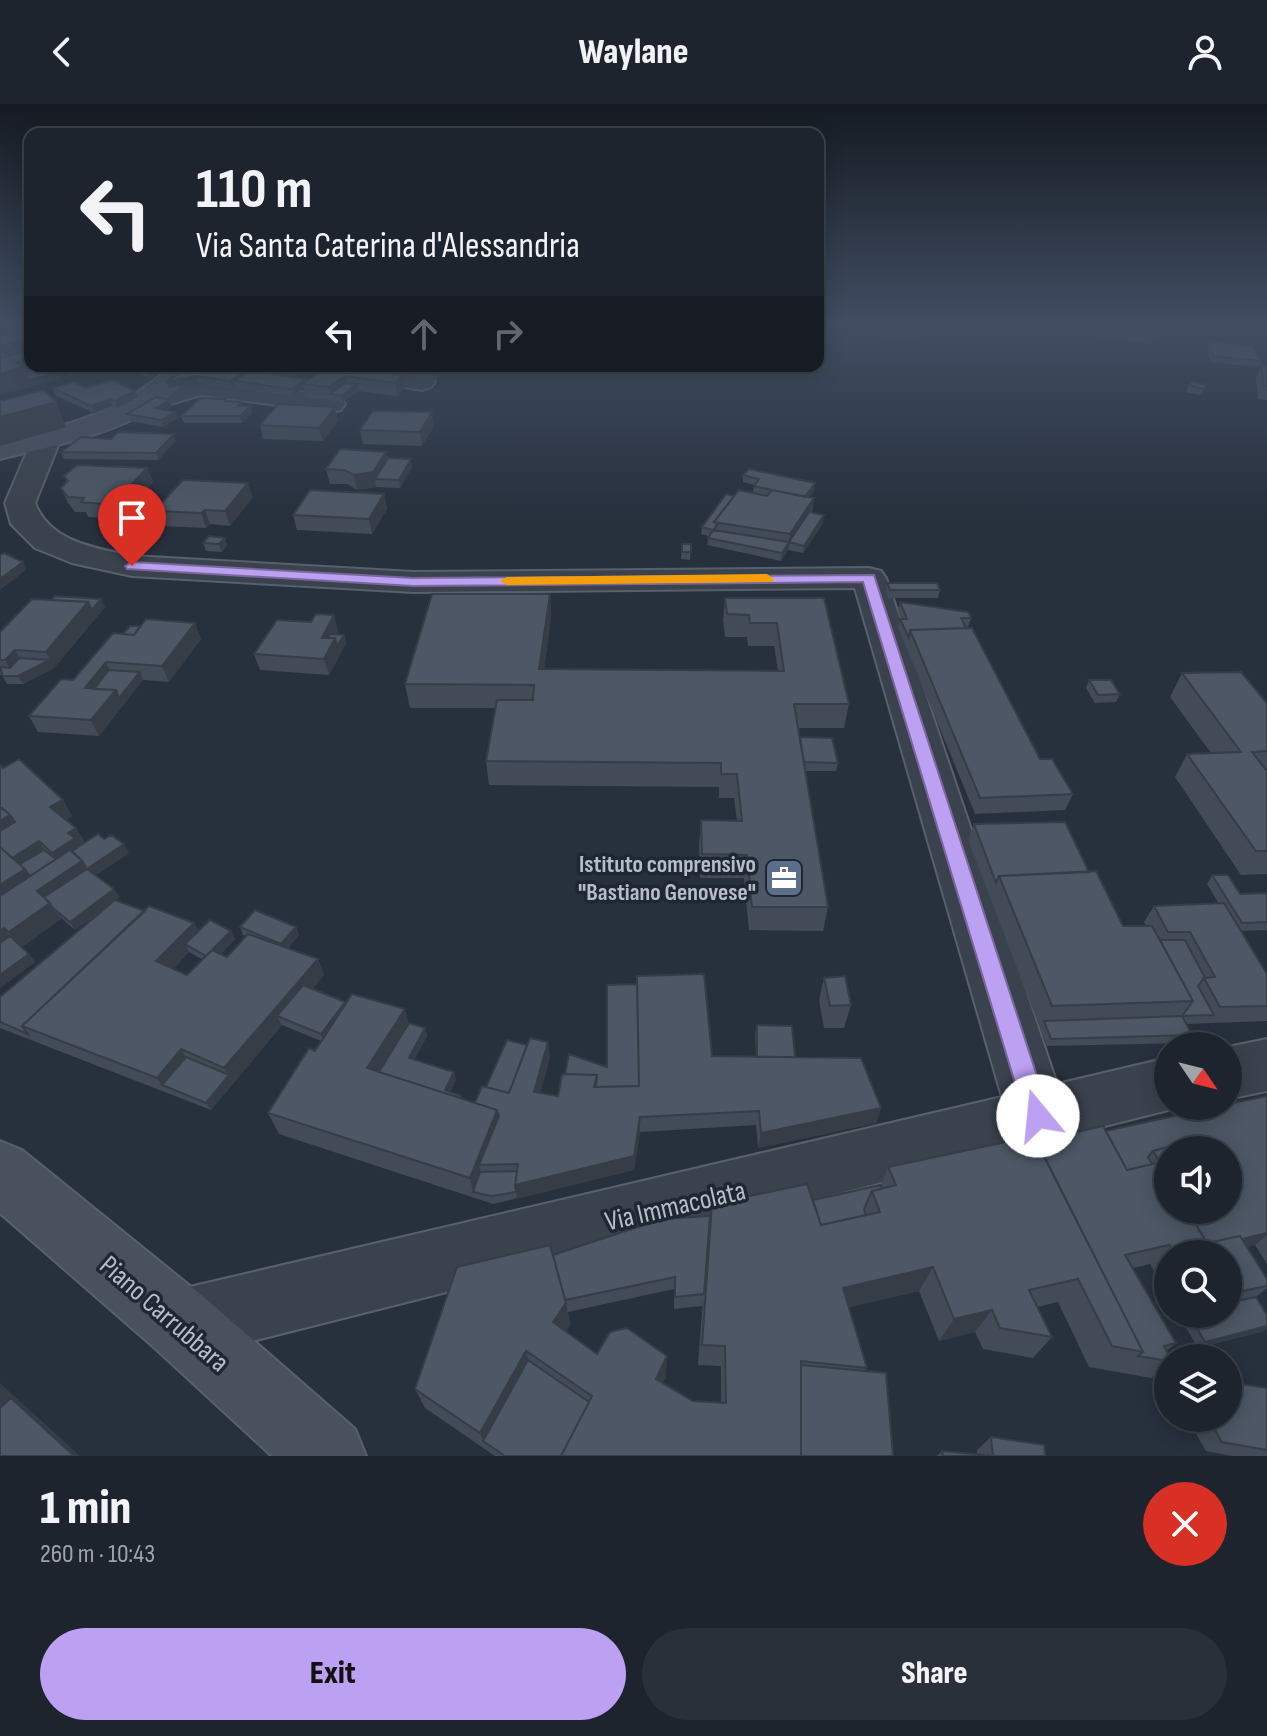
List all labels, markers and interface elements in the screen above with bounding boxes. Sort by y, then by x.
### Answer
icon: back [40,30,84,74]
icon: person [1183,30,1227,74]
text: Waylane [579,31,688,74]
text: 110 m [196,157,312,224]
icon: left [64,160,168,264]
text: Via Santa Caterina d'Alessandria [196,225,580,268]
icon: left [318,312,362,356]
icon: ahead [402,312,446,356]
icon: right [486,312,530,356]
pin [98,484,166,566]
icon: arrive [110,496,154,540]
place label: Istituto comprensivo "Bastiano Genovese" [578,850,756,907]
office icon: Istituto comprensivo "Bastiano Genovese" [763,857,805,899]
north arrow [1154,1032,1242,1120]
map controls [1154,1032,1242,1432]
position arrow [996,1074,1080,1158]
button: sound [1154,1136,1242,1224]
street label: Via Immacolata [602,1174,749,1239]
button: search [1154,1240,1242,1328]
street label: Piano Carrubbara [93,1249,235,1379]
button: layers [1154,1344,1242,1432]
text: 1 min [40,1480,131,1537]
button: close [1143,1482,1227,1566]
text: 260 m · 10:43 [40,1539,155,1570]
button: Exit [40,1628,626,1720]
button: Share [642,1628,1227,1720]

